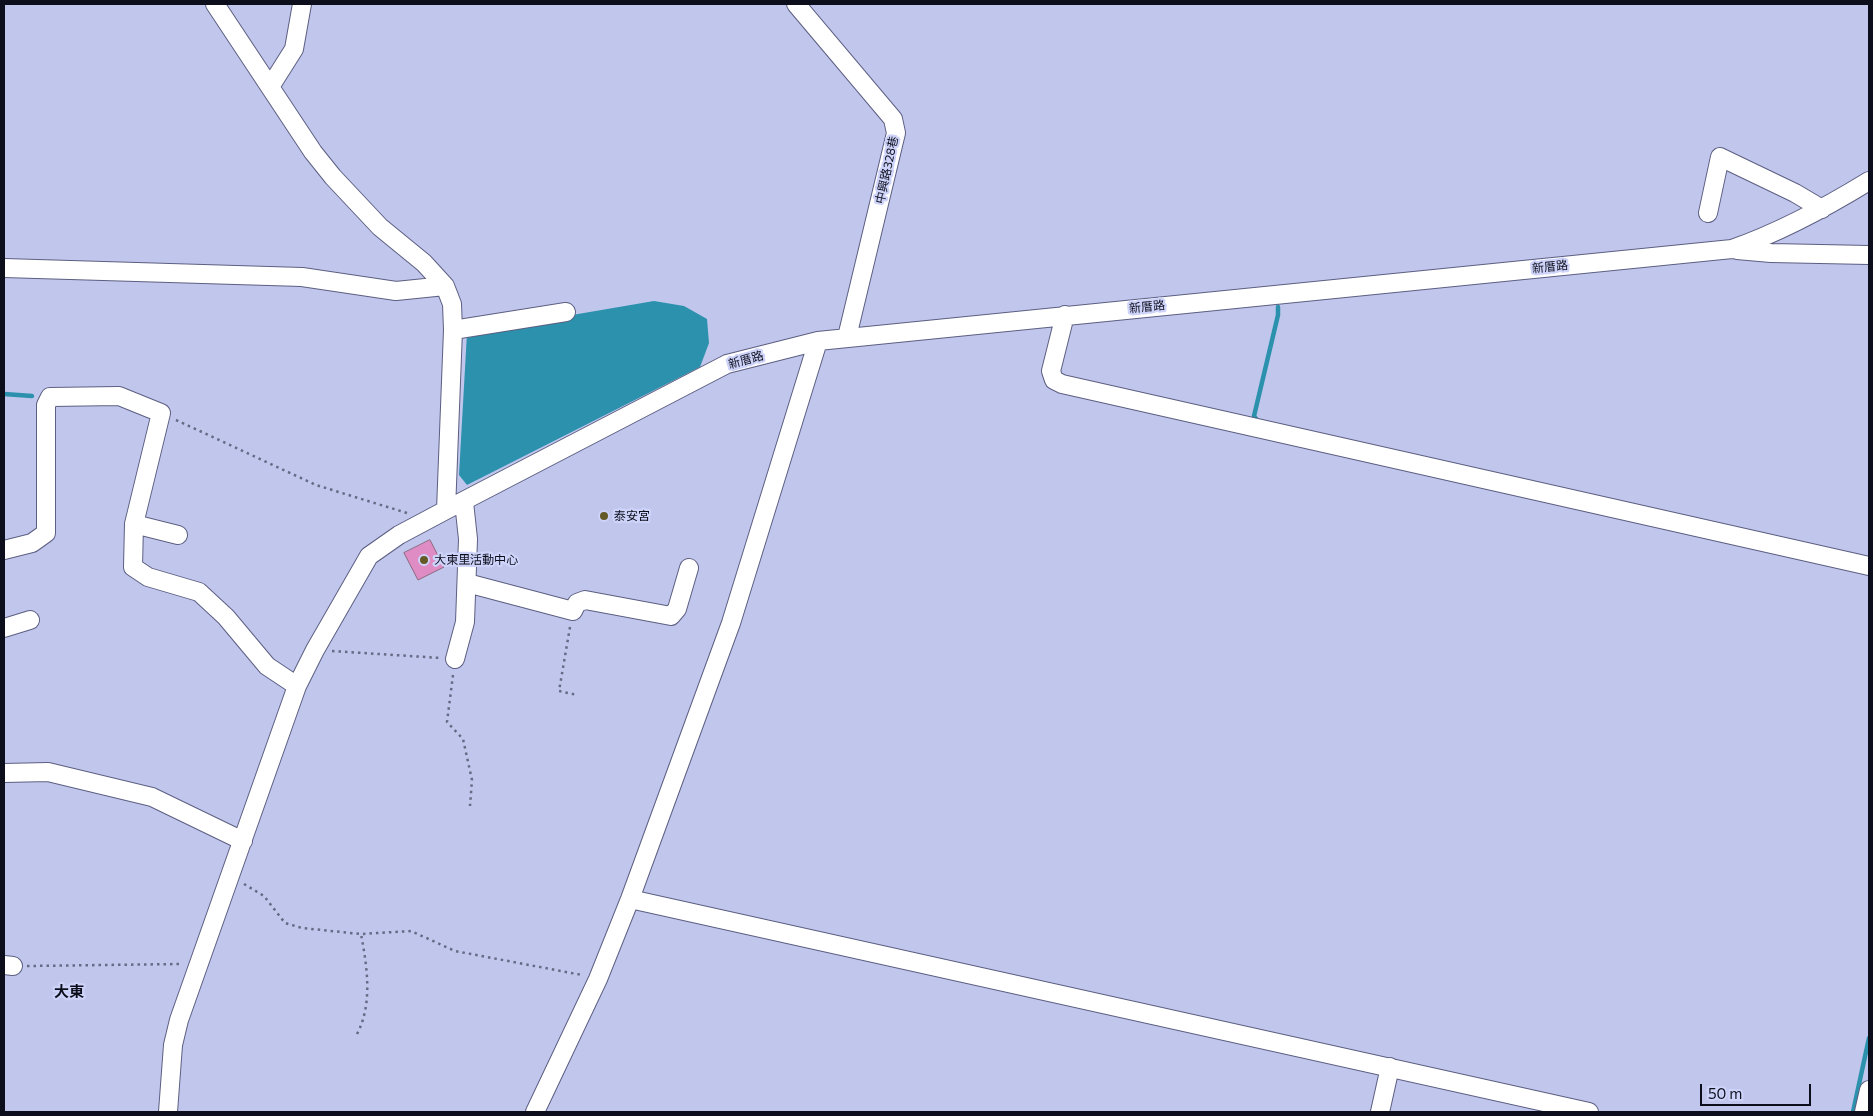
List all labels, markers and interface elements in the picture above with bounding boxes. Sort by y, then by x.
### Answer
street label: 中興路328巷 [873,135,901,205]
street label: 新厝路 [1531,258,1569,276]
street label: 新厝路 [1128,298,1166,316]
street label: 新厝路 [727,348,765,372]
place label: 泰安宮 [614,509,650,523]
marker: 泰安宮 [598,510,610,522]
place label: 大東里活動中心 [434,553,518,567]
marker: 大東里活動中心 [418,554,430,566]
district label: 大東 [54,983,84,1001]
scale bar [1703,1074,1814,1106]
text: 50 m [1708,1084,1742,1102]

